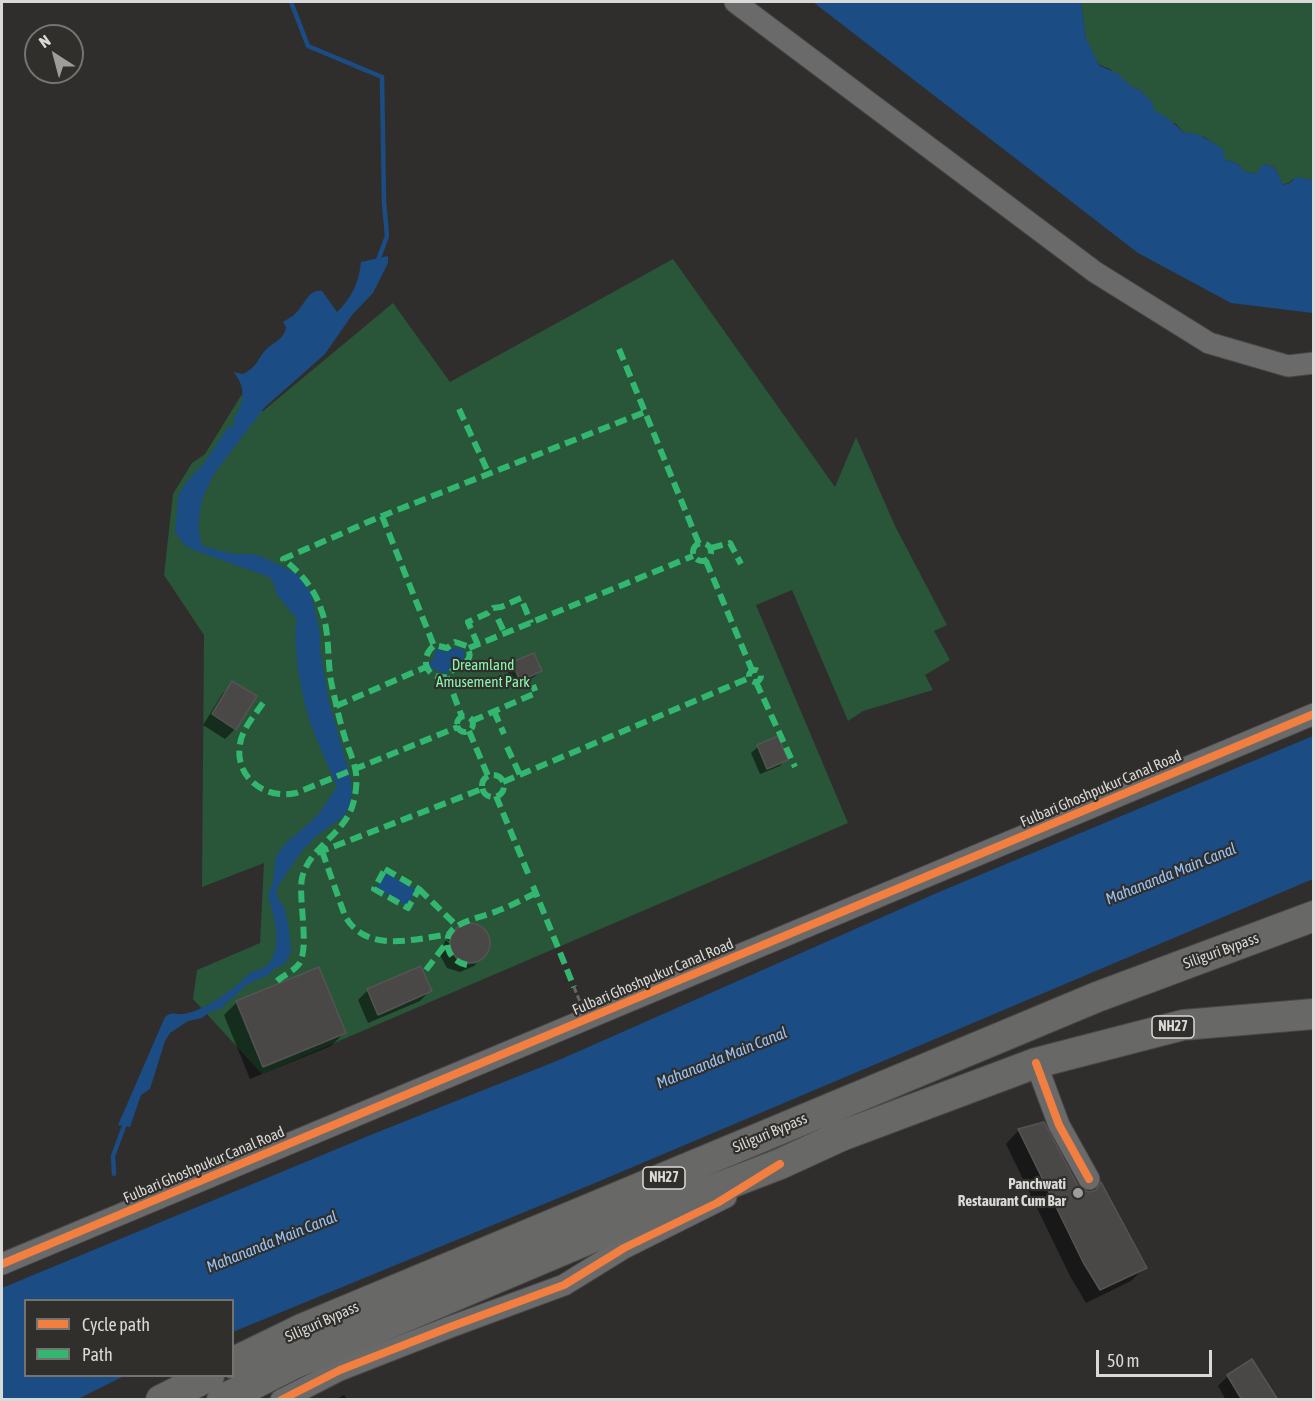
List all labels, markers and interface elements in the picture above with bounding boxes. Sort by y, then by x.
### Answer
north arrow [24,24,84,84]
text: N [35,31,54,51]
park label: Dreamland Amusement Park [436,656,530,691]
street label: Fulbari Ghoshpukur Canal Road [1018,747,1184,831]
water label: Mahananda Main Canal [1103,839,1239,909]
street label: Siliguri Bypass [1181,929,1261,973]
street label: Fulbari Ghoshpukur Canal Road [570,935,736,1019]
road number: NH27 [1152,1016,1194,1038]
water label: Mahananda Main Canal [654,1023,790,1093]
street label: Siliguri Bypass [730,1109,810,1157]
street label: Fulbari Ghoshpukur Canal Road [121,1123,287,1207]
road number: NH27 [643,1167,685,1189]
place label: Panchwati Restaurant Cum Bar [958,1175,1066,1210]
marker: Panchwati Restaurant Cum Bar [1071,1186,1085,1200]
water label: Mahananda Main Canal [204,1207,340,1277]
street label: Siliguri Bypass [282,1298,362,1346]
legend [24,1299,234,1377]
text: Cycle path [82,1314,150,1335]
scale bar [1099,1338,1214,1376]
text: Path [82,1344,113,1365]
text: 50 m [1107,1350,1139,1371]

